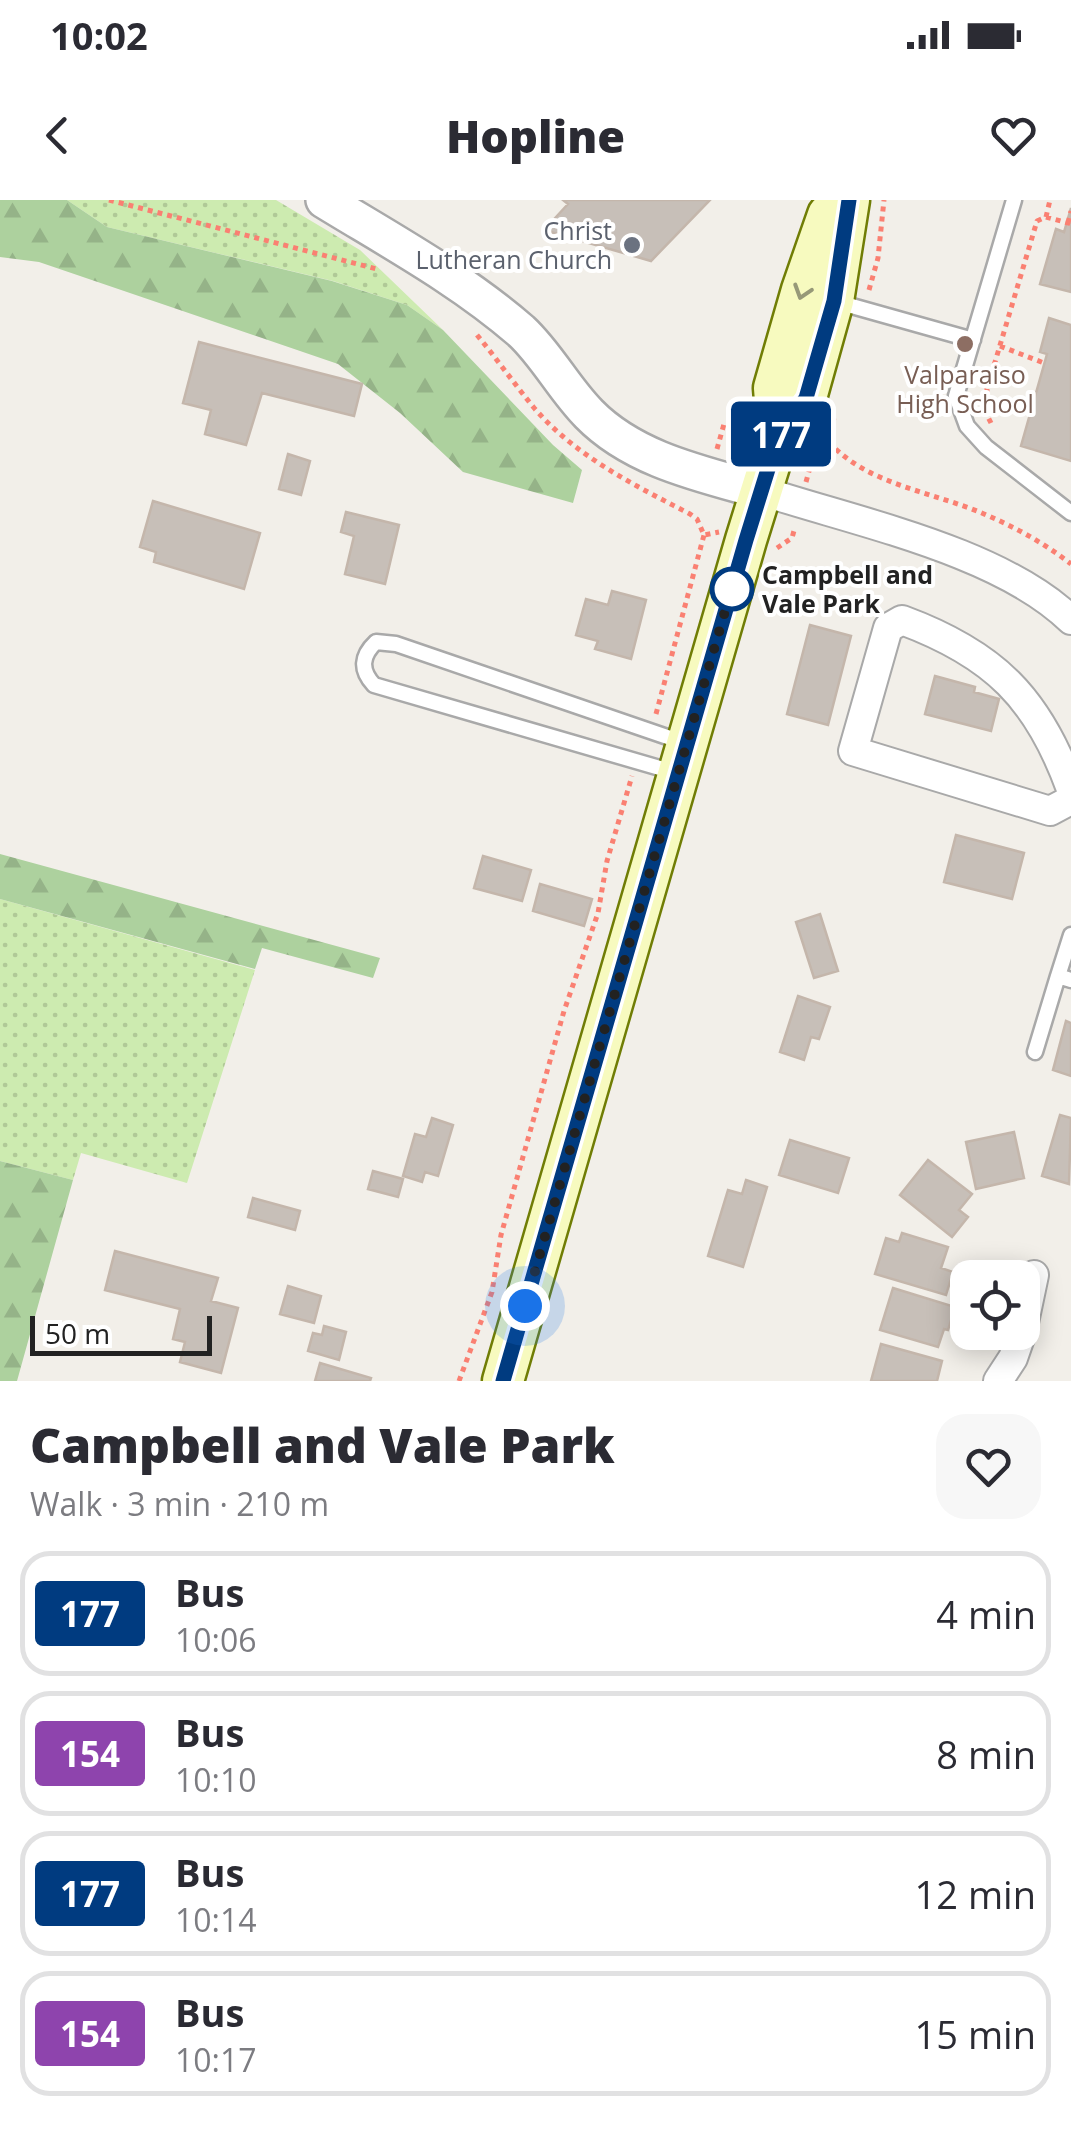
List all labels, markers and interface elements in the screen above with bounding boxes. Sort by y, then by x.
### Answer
text: 10:02 [50,9,148,61]
text: Hopline [446,105,625,166]
icon: back [30,108,85,163]
icon: heart [986,108,1041,163]
place label: Christ Lutheran Church [415,213,612,276]
marker: Christ Lutheran Church [621,234,643,256]
one-way arrow [793,283,813,300]
marker: Valparaiso High School [954,333,976,355]
place label: Valparaiso High School [896,357,1034,420]
line badge: 177 [724,402,838,466]
text: 177 [751,411,811,458]
place label: Campbell and Vale Park [762,557,933,620]
marker: Campbell and Vale Park [711,568,753,610]
map controls [950,1260,1040,1350]
button: locate [950,1260,1040,1350]
your location [500,1281,550,1331]
scale bar [30,1311,212,1356]
text: 50 m [45,1314,110,1352]
text: Campbell and Vale Park [30,1412,615,1477]
button: heart [936,1414,1041,1519]
text: Walk · 3 min · 210 m [30,1482,329,1525]
text: Bus [175,1566,244,1618]
text: 4 min [936,1588,1036,1640]
text: 177 [60,1590,120,1637]
text: 10:06 [175,1618,257,1661]
text: Bus [175,1706,244,1758]
text: 8 min [936,1728,1036,1780]
text: 154 [60,1730,120,1777]
text: 10:10 [175,1758,257,1801]
text: Bus [175,1846,244,1898]
text: 12 min [915,1868,1036,1920]
text: 177 [60,1870,120,1917]
text: 10:14 [175,1898,257,1941]
text: Bus [175,1986,244,2038]
text: 15 min [915,2008,1036,2060]
text: 154 [60,2010,120,2057]
text: 10:17 [175,2038,257,2081]

